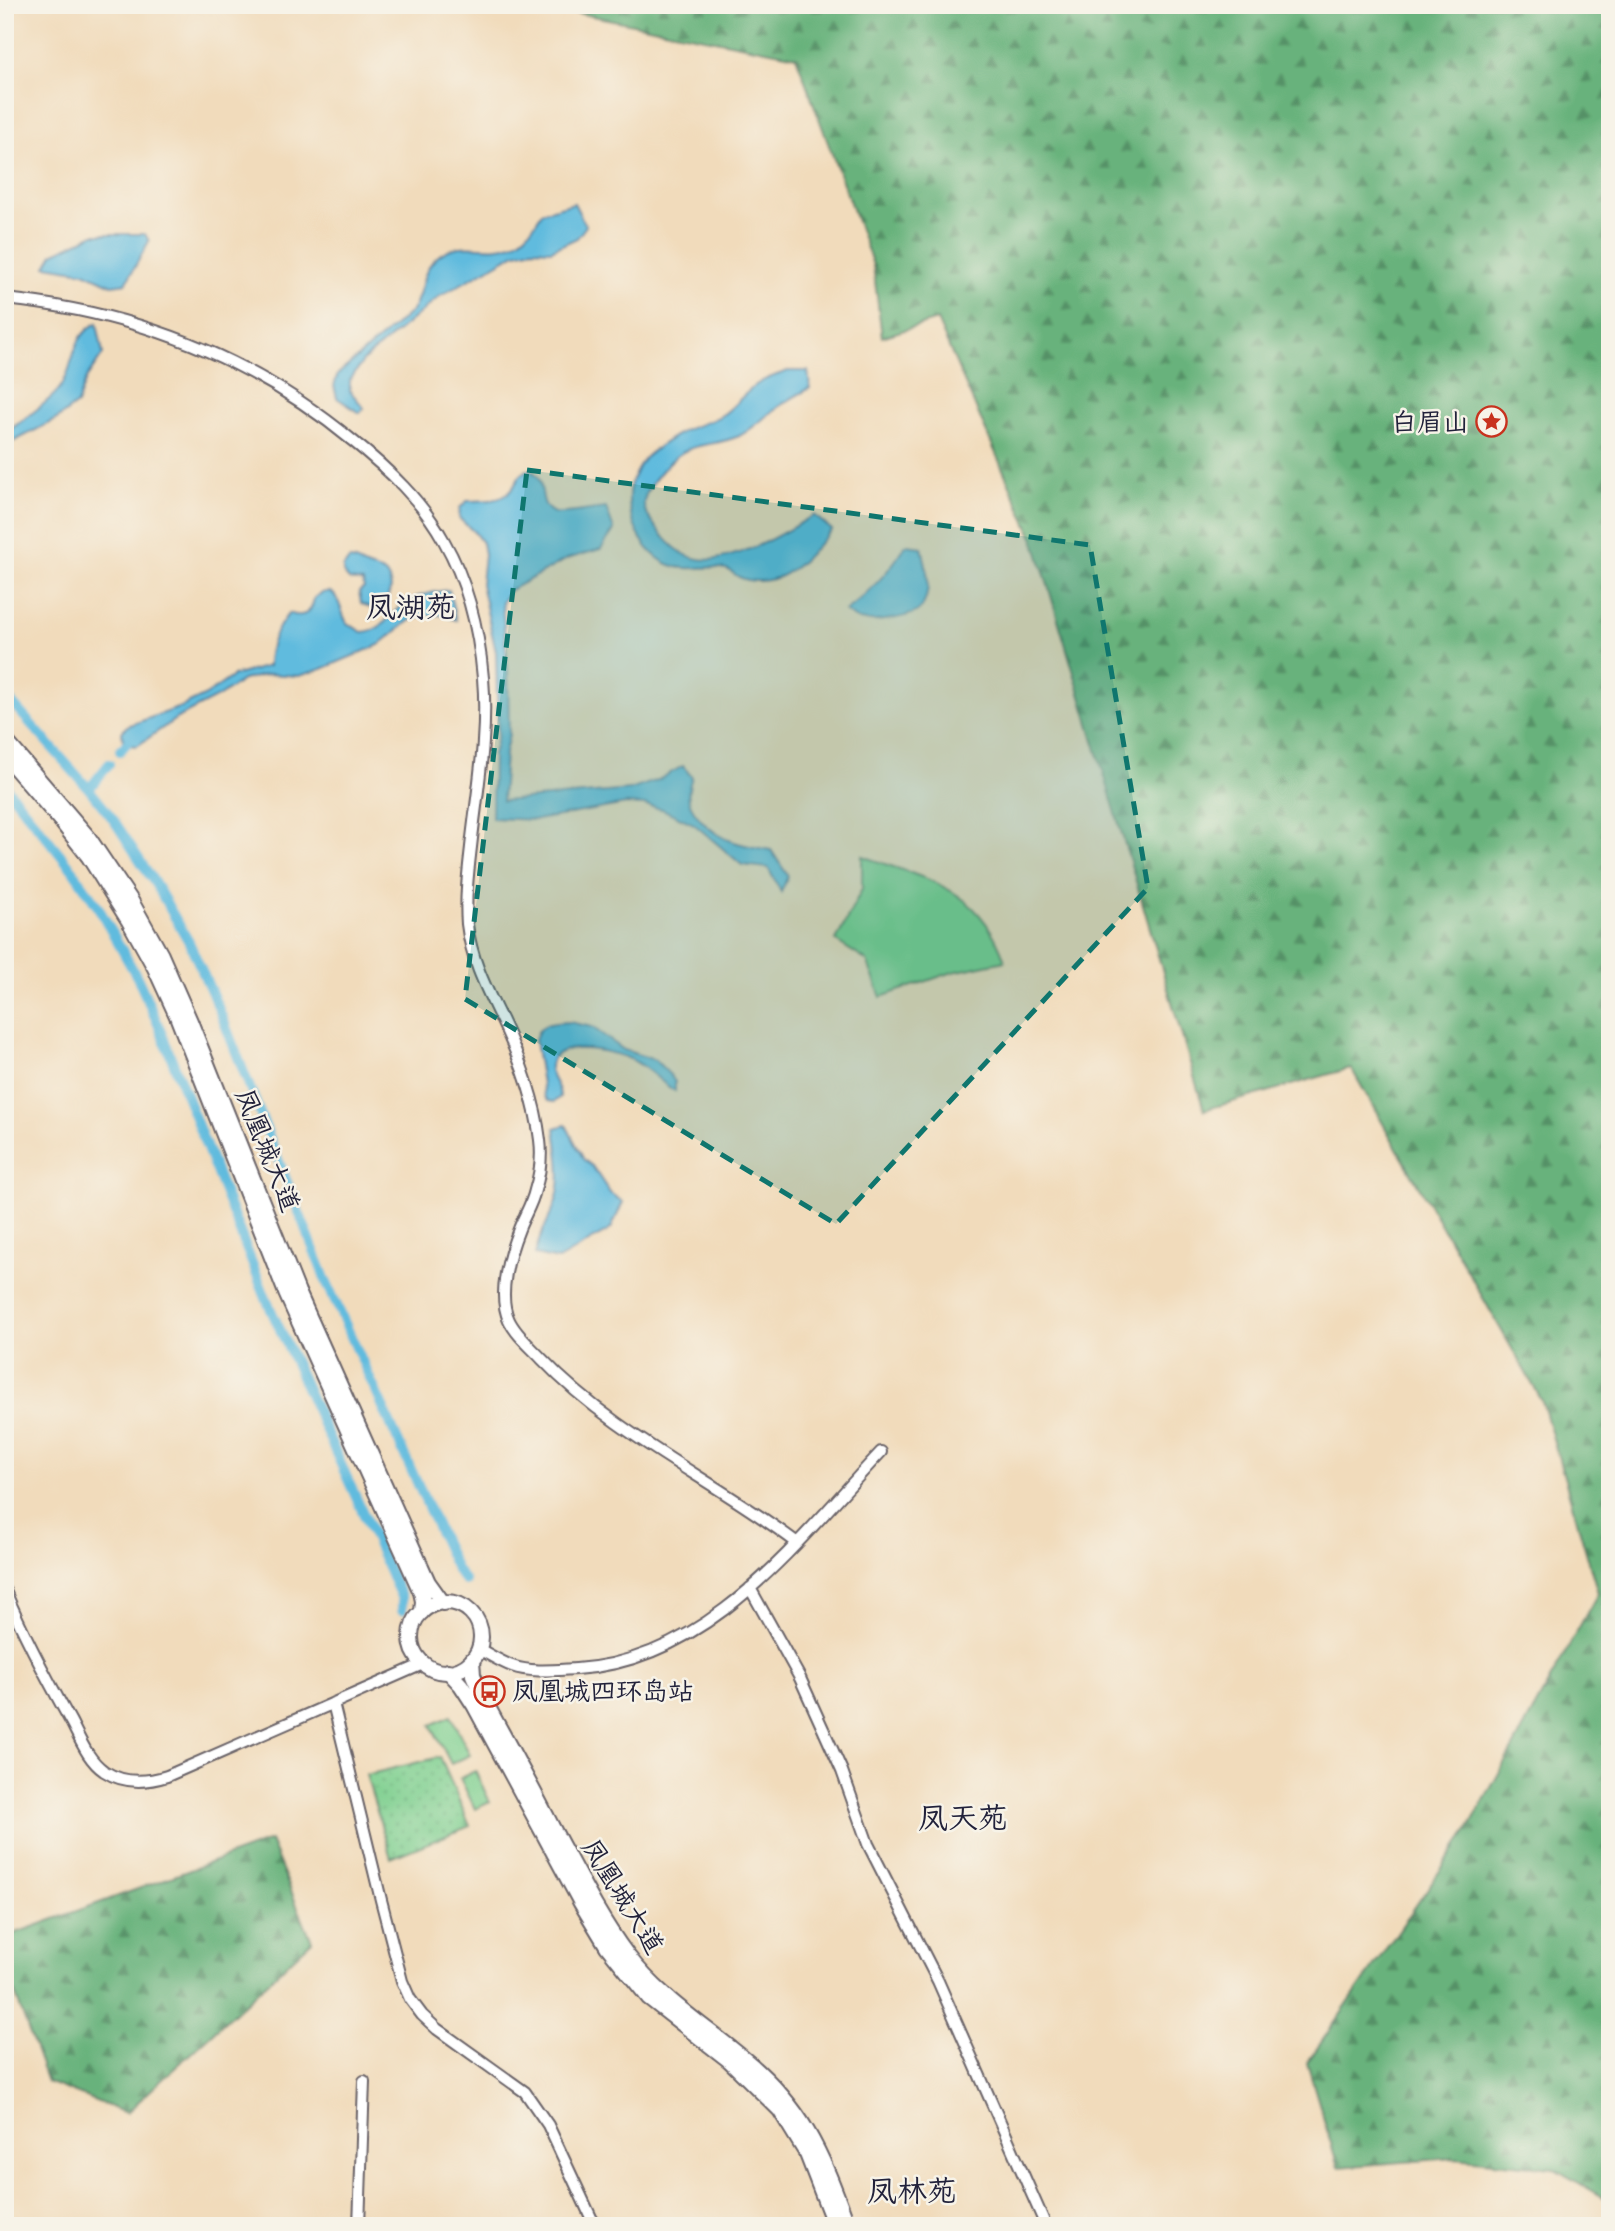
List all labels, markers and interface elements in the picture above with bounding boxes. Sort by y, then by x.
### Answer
place label: 白眉山 [1391,404,1469,439]
place icon: 白眉山 [1475,405,1509,439]
district label: 凤湖苑 [366,586,456,627]
street label: 凤凰城大道 [228,1083,309,1217]
place label: 凤凰城四环岛站 [512,1673,694,1708]
bus stop icon: 凤凰城四环岛站 [472,1674,506,1708]
district label: 凤天苑 [918,1797,1008,1838]
street label: 凤凰城大道 [574,1831,673,1960]
district label: 凤林苑 [867,2170,957,2211]

